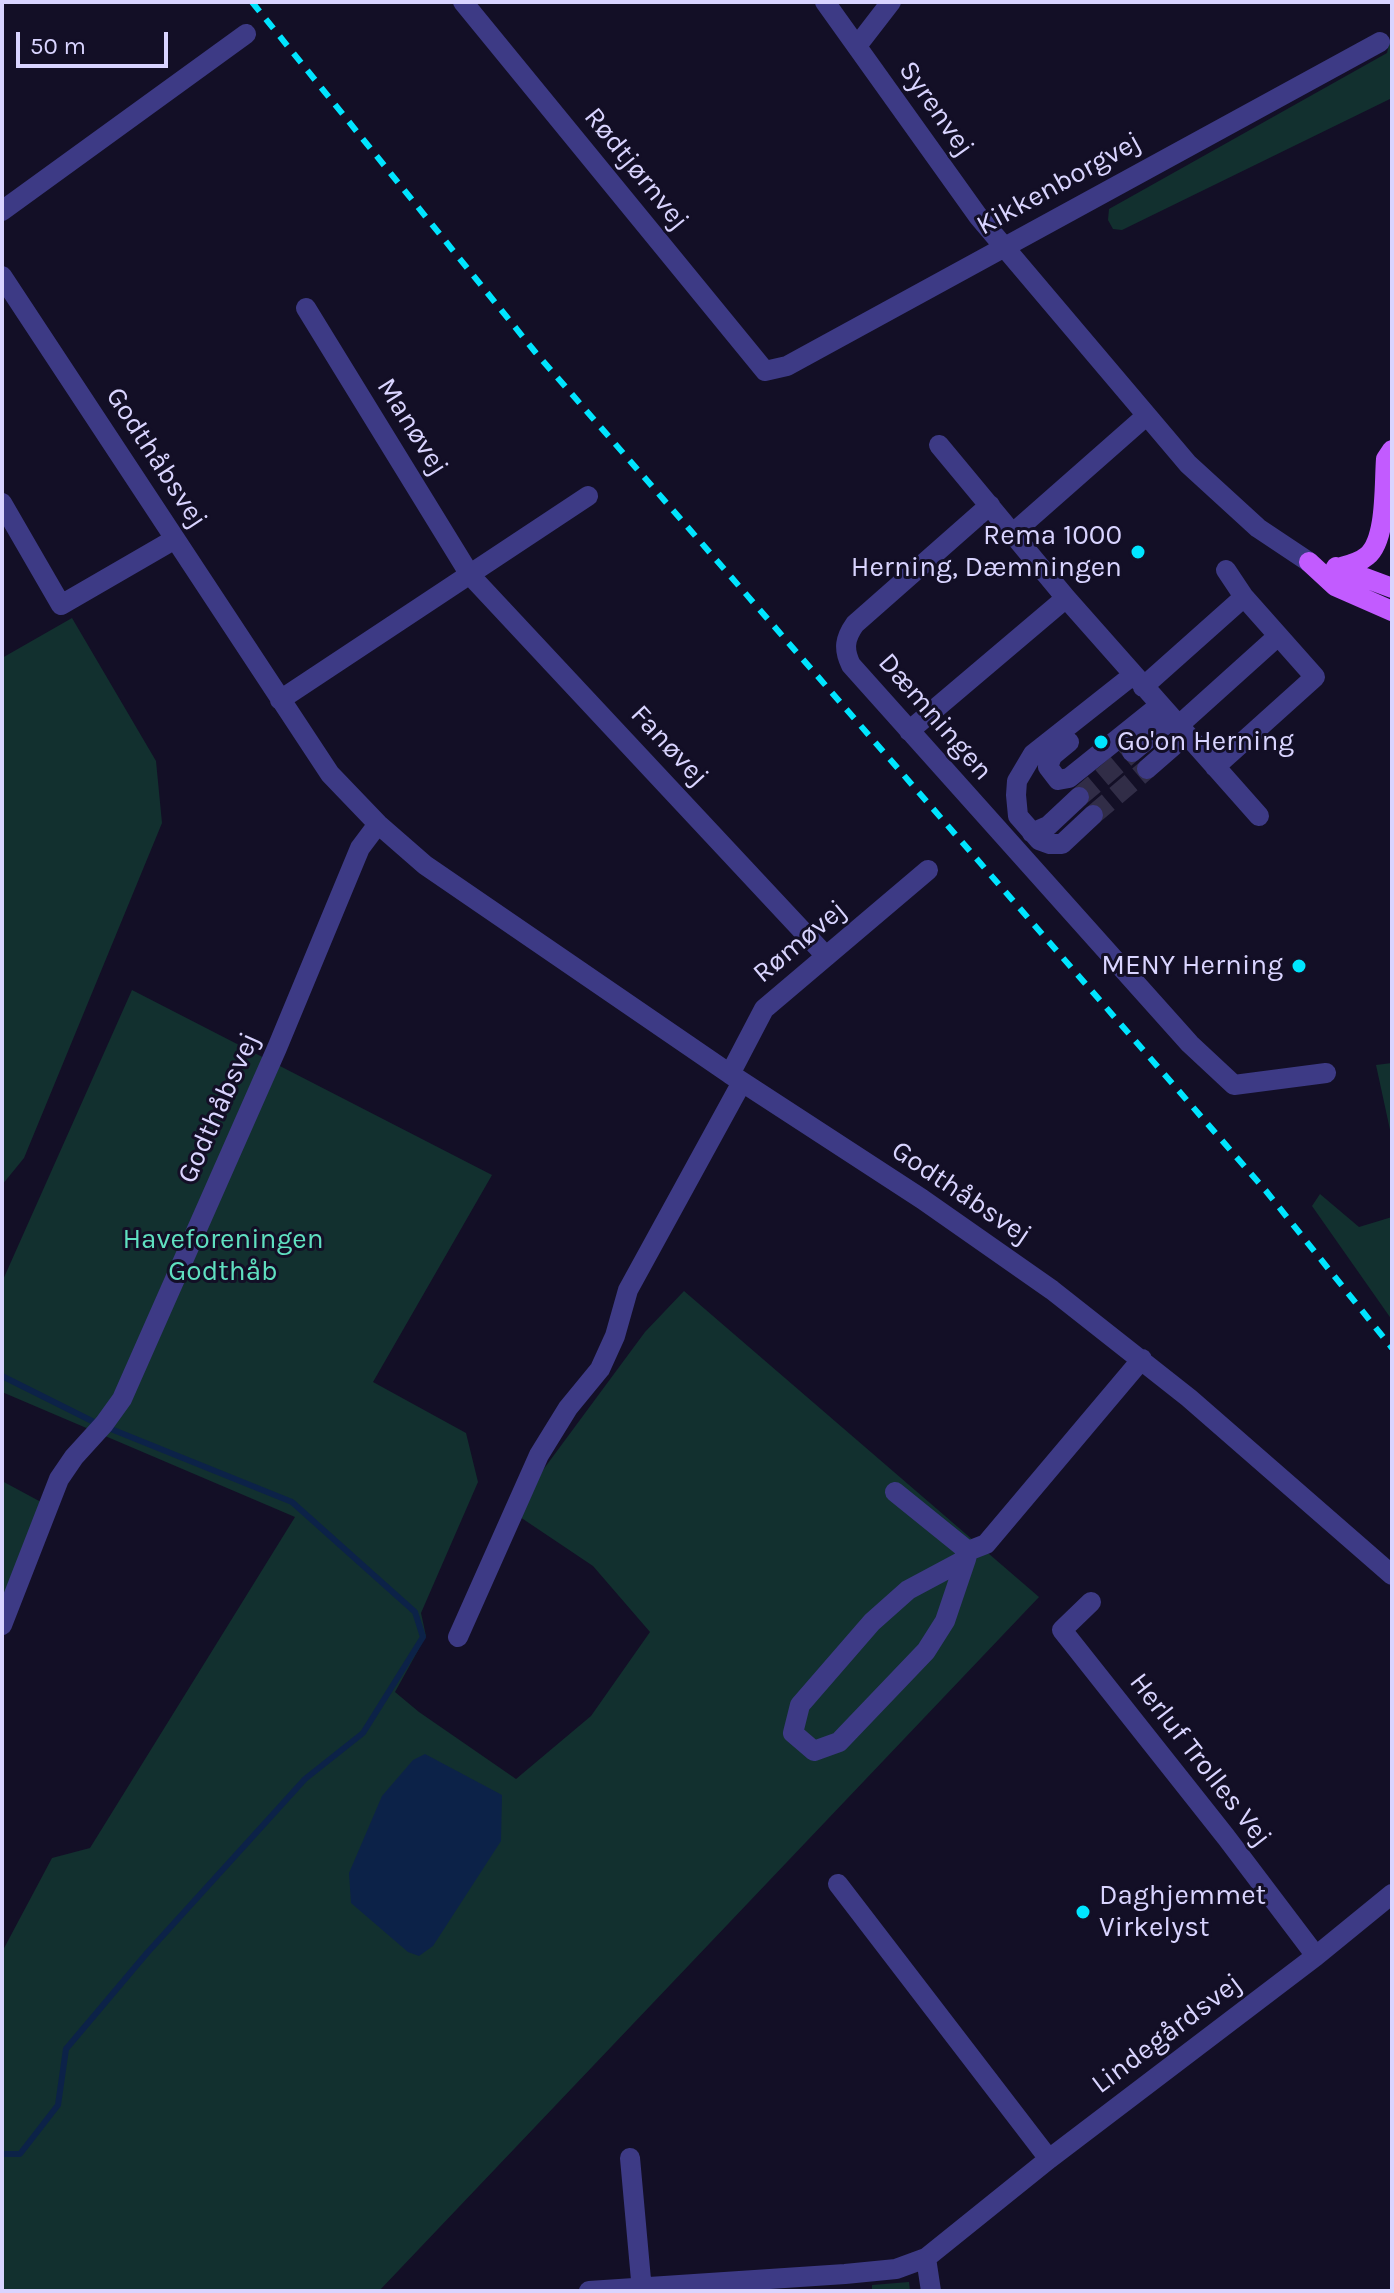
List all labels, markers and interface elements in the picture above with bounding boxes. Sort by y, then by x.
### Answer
scale bar [20,16,172,66]
text: 50 m [30,32,86,60]
street label: Syrenvej [891,55,981,163]
street label: Rødtjørnvej [576,101,696,237]
street label: Kikkenborgvej [971,125,1147,243]
street label: Manøvej [369,372,455,482]
street label: Godthåbsvej [98,381,214,535]
place label: Rema 1000 Herning, Dæmningen [851,519,1122,585]
marker: Rema 1000 Herning, Dæmningen [1129,543,1147,561]
street label: Dæmningen [871,647,999,787]
street label: Fanøvej [623,698,715,794]
place label: Go'on Herning [1117,725,1294,759]
marker: Go'on Herning [1092,733,1110,751]
street label: Rømøvej [747,893,853,991]
place label: MENY Herning [1101,949,1283,983]
marker: MENY Herning [1290,957,1308,975]
street label: Godthåbsvej [171,1027,267,1189]
street label: Godthåbsvej [885,1134,1037,1252]
park label: Haveforeningen Godthåb [122,1223,324,1289]
street label: Herluf Trolles Vej [1122,1666,1278,1854]
place label: Daghjemmet Virkelyst [1099,1879,1266,1945]
marker: Daghjemmet Virkelyst [1074,1903,1092,1921]
street label: Lindegårdsvej [1085,1967,1249,2101]

